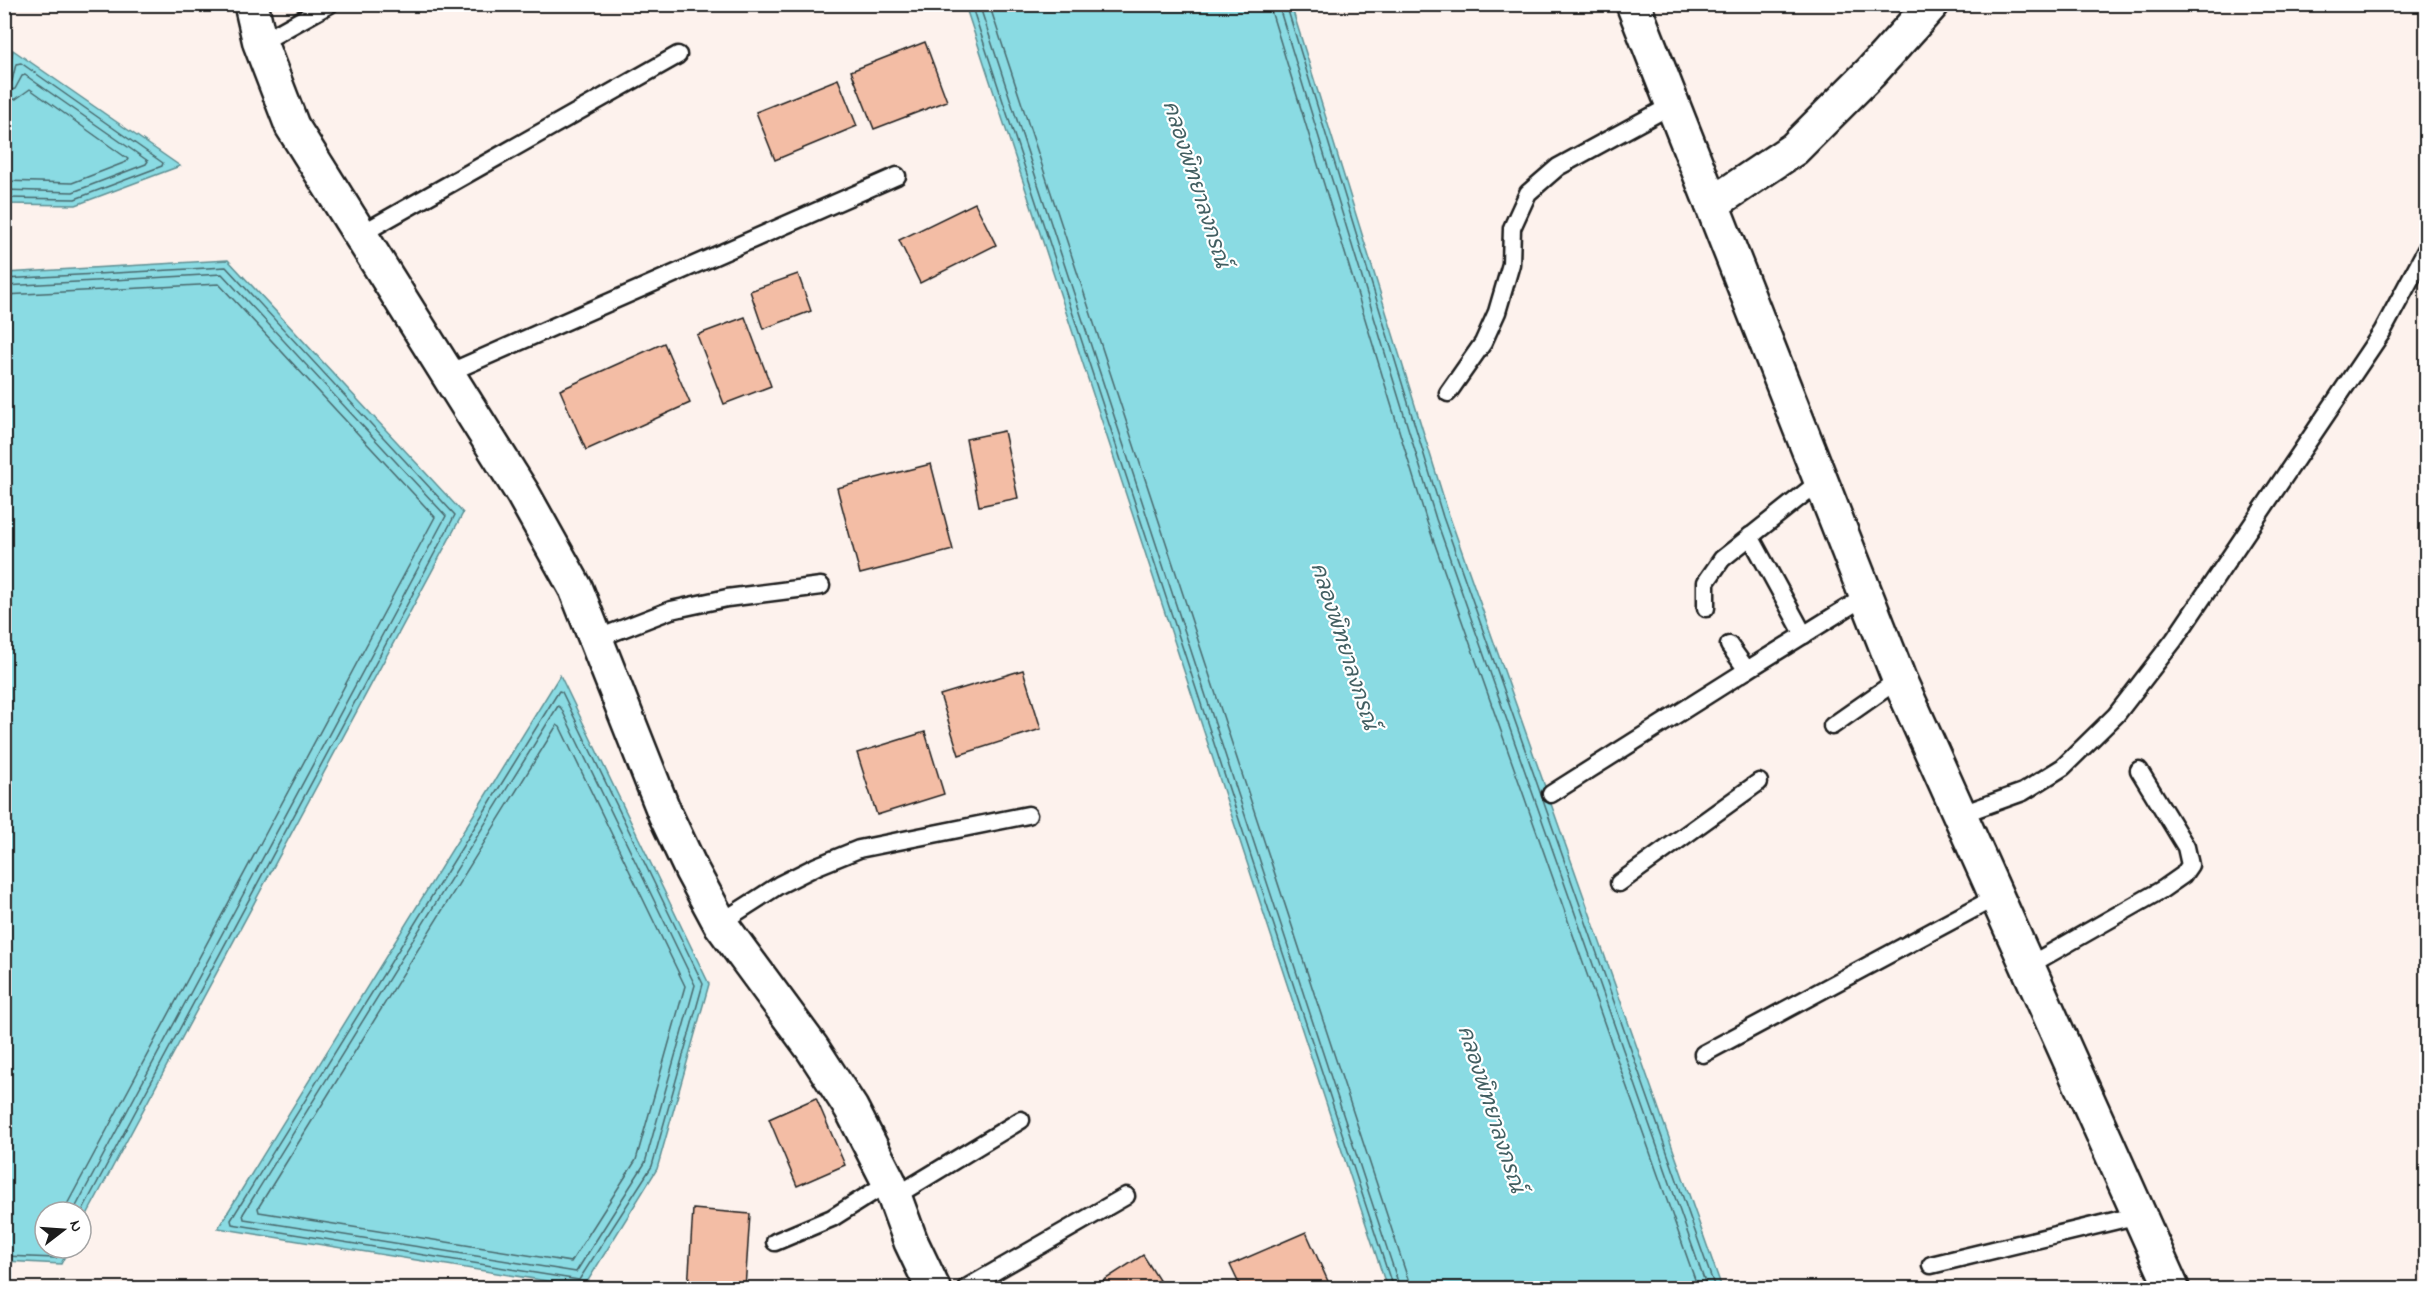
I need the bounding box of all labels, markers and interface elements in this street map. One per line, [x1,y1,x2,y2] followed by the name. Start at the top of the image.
[1154,97,1238,275] water label: คลองพิทยาลงกรณ์
[1302,559,1386,737] water label: คลองพิทยาลงกรณ์
[1449,1022,1533,1200] water label: คลองพิทยาลงกรณ์
[33,1200,93,1260] north arrow
[62,1218,89,1235] text: N

